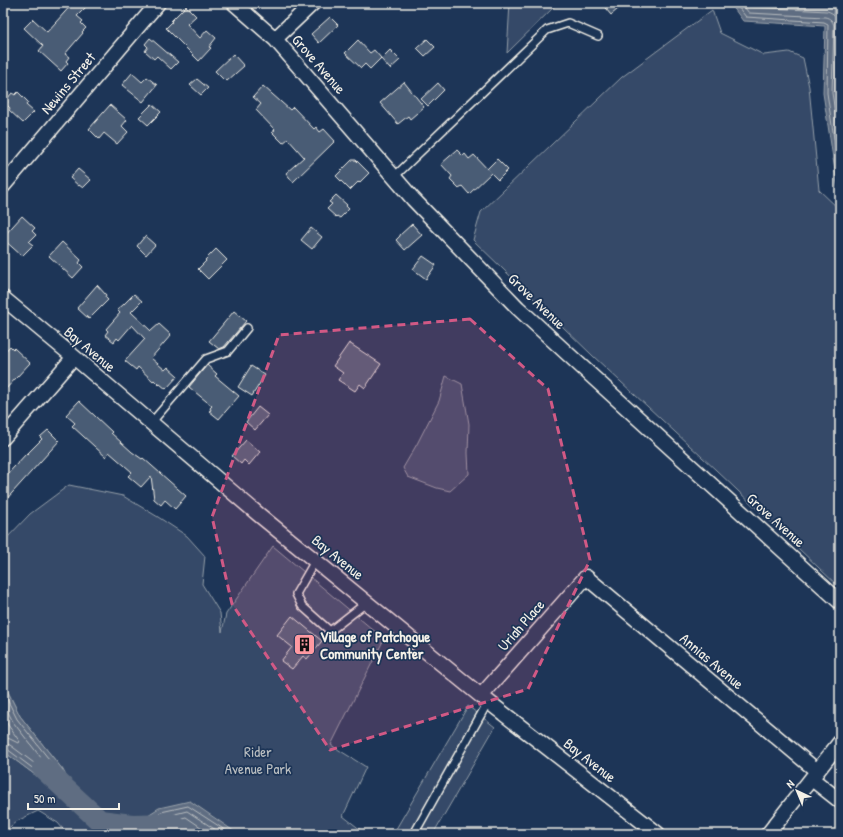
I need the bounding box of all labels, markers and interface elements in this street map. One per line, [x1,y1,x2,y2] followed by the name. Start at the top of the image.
[287,30,351,98] street label: Grove Avenue
[36,47,101,119] street label: Newins Street
[504,268,570,334] street label: Grove Avenue
[60,321,120,377] street label: Bay Avenue
[742,488,810,552] street label: Grove Avenue
[308,530,368,584] street label: Bay Avenue
[493,595,549,655] street label: Uriah Place
[320,626,430,665] place label: Village of Patchogue Community Center
[676,628,748,694] street label: Annias Avenue
[291,632,317,658] building icon: Village of Patchogue Community Center
[559,733,621,787] street label: Bay Avenue
[225,741,291,779] park label: Rider Avenue Park
[777,771,817,811] north arrow
[783,777,797,791] text: N
[28,785,119,811] scale bar
[34,790,55,807] text: 50 m

